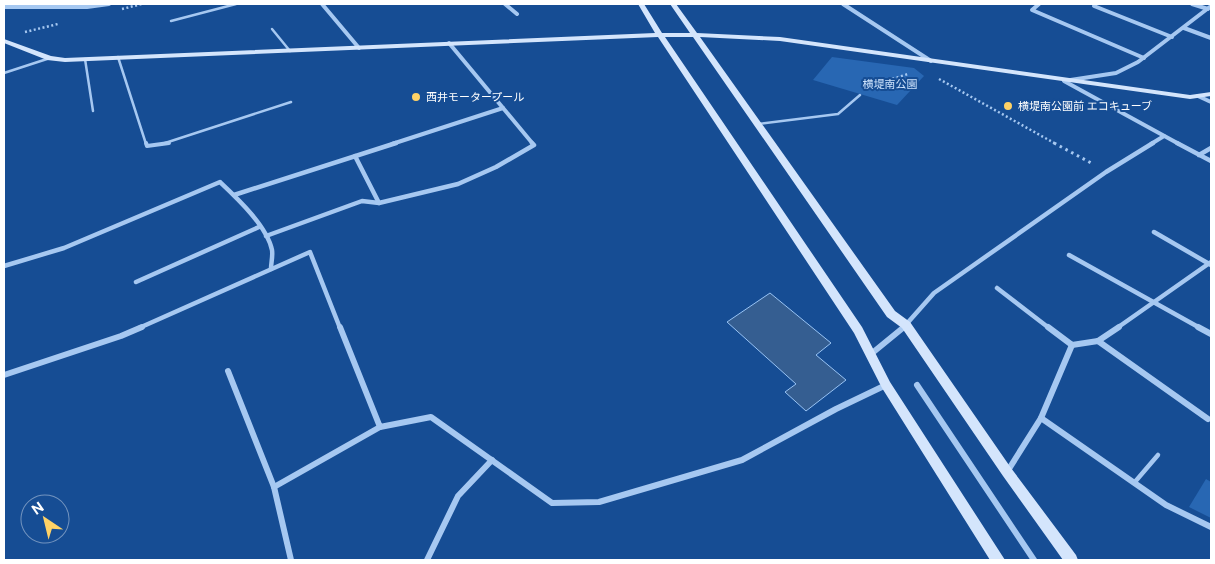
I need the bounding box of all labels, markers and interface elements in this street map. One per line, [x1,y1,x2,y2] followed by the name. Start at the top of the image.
[863,78,918,90] park label: 横堤南公園
[410,91,422,103] marker: 西井モータープール
[426,91,524,103] place label: 西井モータープール
[1002,100,1014,112] marker: 横堤南公園前 エコキューブ
[1018,100,1152,112] place label: 横堤南公園前 エコキューブ
[20,494,70,544] north arrow
[28,499,47,518] text: N

